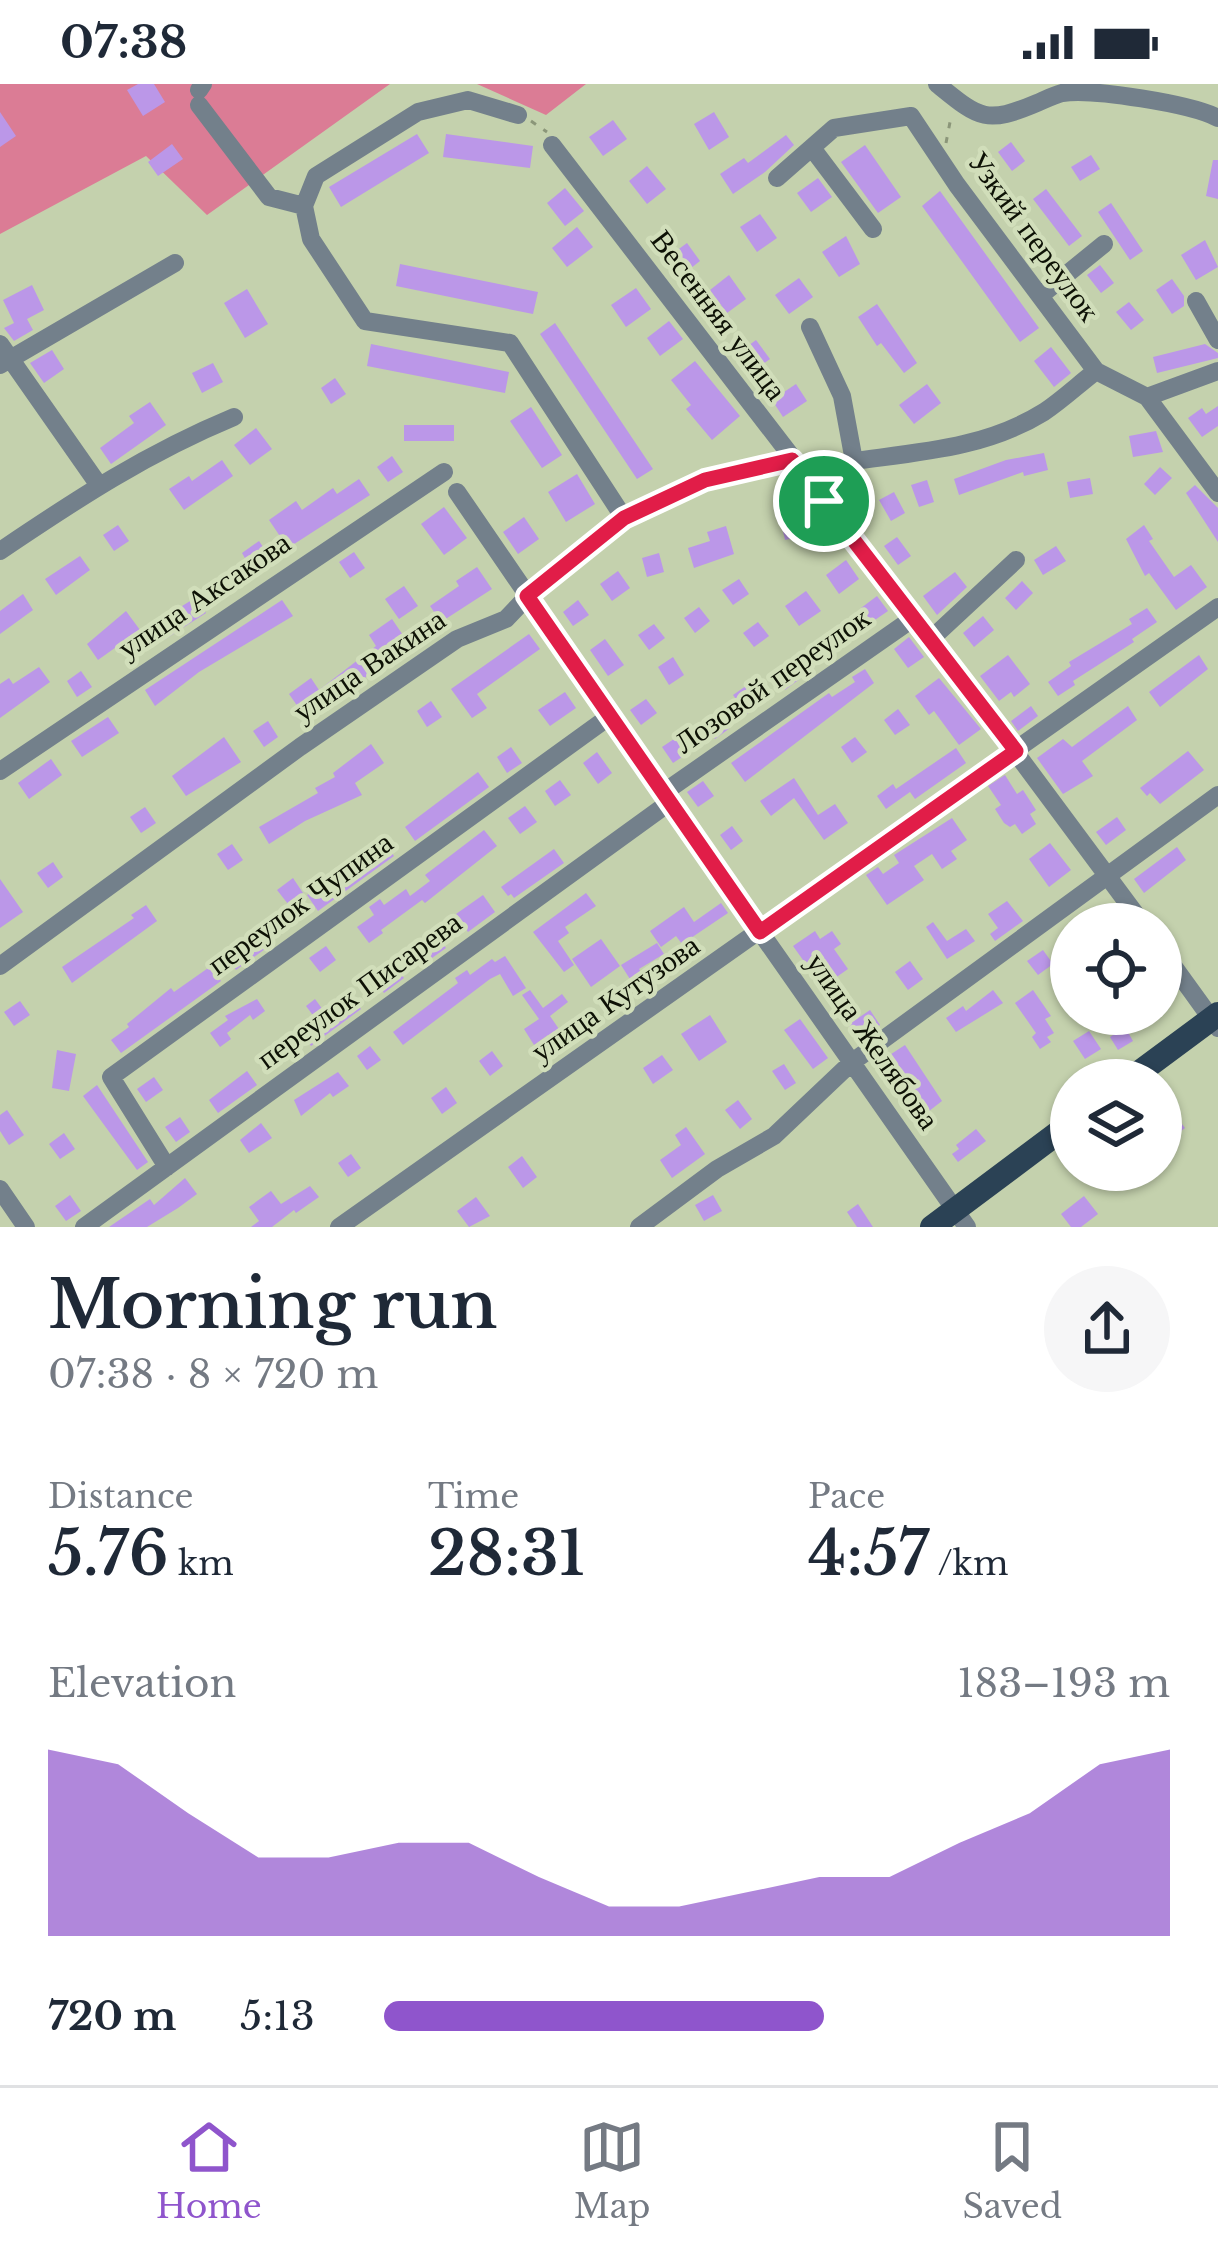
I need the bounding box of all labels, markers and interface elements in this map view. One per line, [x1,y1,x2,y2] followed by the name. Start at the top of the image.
[60,14,187,70] text: 07:38
[960,144,1108,328] street label: Узкий переулок
[643,223,795,407] street label: Весенняя улица
[773,450,875,552] pin
[791,468,857,534] icon: arrive
[111,524,297,666] street label: улица Аксакова
[667,599,877,761] street label: Лозовой переулок
[286,600,452,730] street label: улица Вакина
[200,823,400,983] street label: переулок Чупина
[249,903,469,1077] street label: переулок Писарева
[1050,903,1182,1191] map controls
[1050,903,1182,1035] button: locate
[524,926,706,1070] street label: улица Кутузова
[798,945,948,1137] street label: улица Желябова
[1050,1059,1182,1191] button: layers
[48,1264,497,1346] text: Morning run
[1044,1266,1170,1392] button: share
[48,1350,378,1399] text: 07:38 · 8 × 720 m
[48,1476,194,1517] text: Distance
[428,1476,519,1517] text: Time
[808,1476,885,1517] text: Pace
[48,1517,169,1591] text: 5.76
[428,1517,585,1591] text: 28:31
[808,1517,929,1591] text: 4:57
[169,1543,234,1584] text: km
[929,1543,1008,1584] text: /km
[48,1659,236,1708] text: Elevation
[957,1659,1170,1708] text: 183–193 m
[48,1992,176,2041] text: 720 m
[240,1992,315,2041] text: 5:13
[156,2114,262,2227] tab: Home
[574,2114,650,2227] tab: Map
[962,2114,1062,2227] tab: Saved

